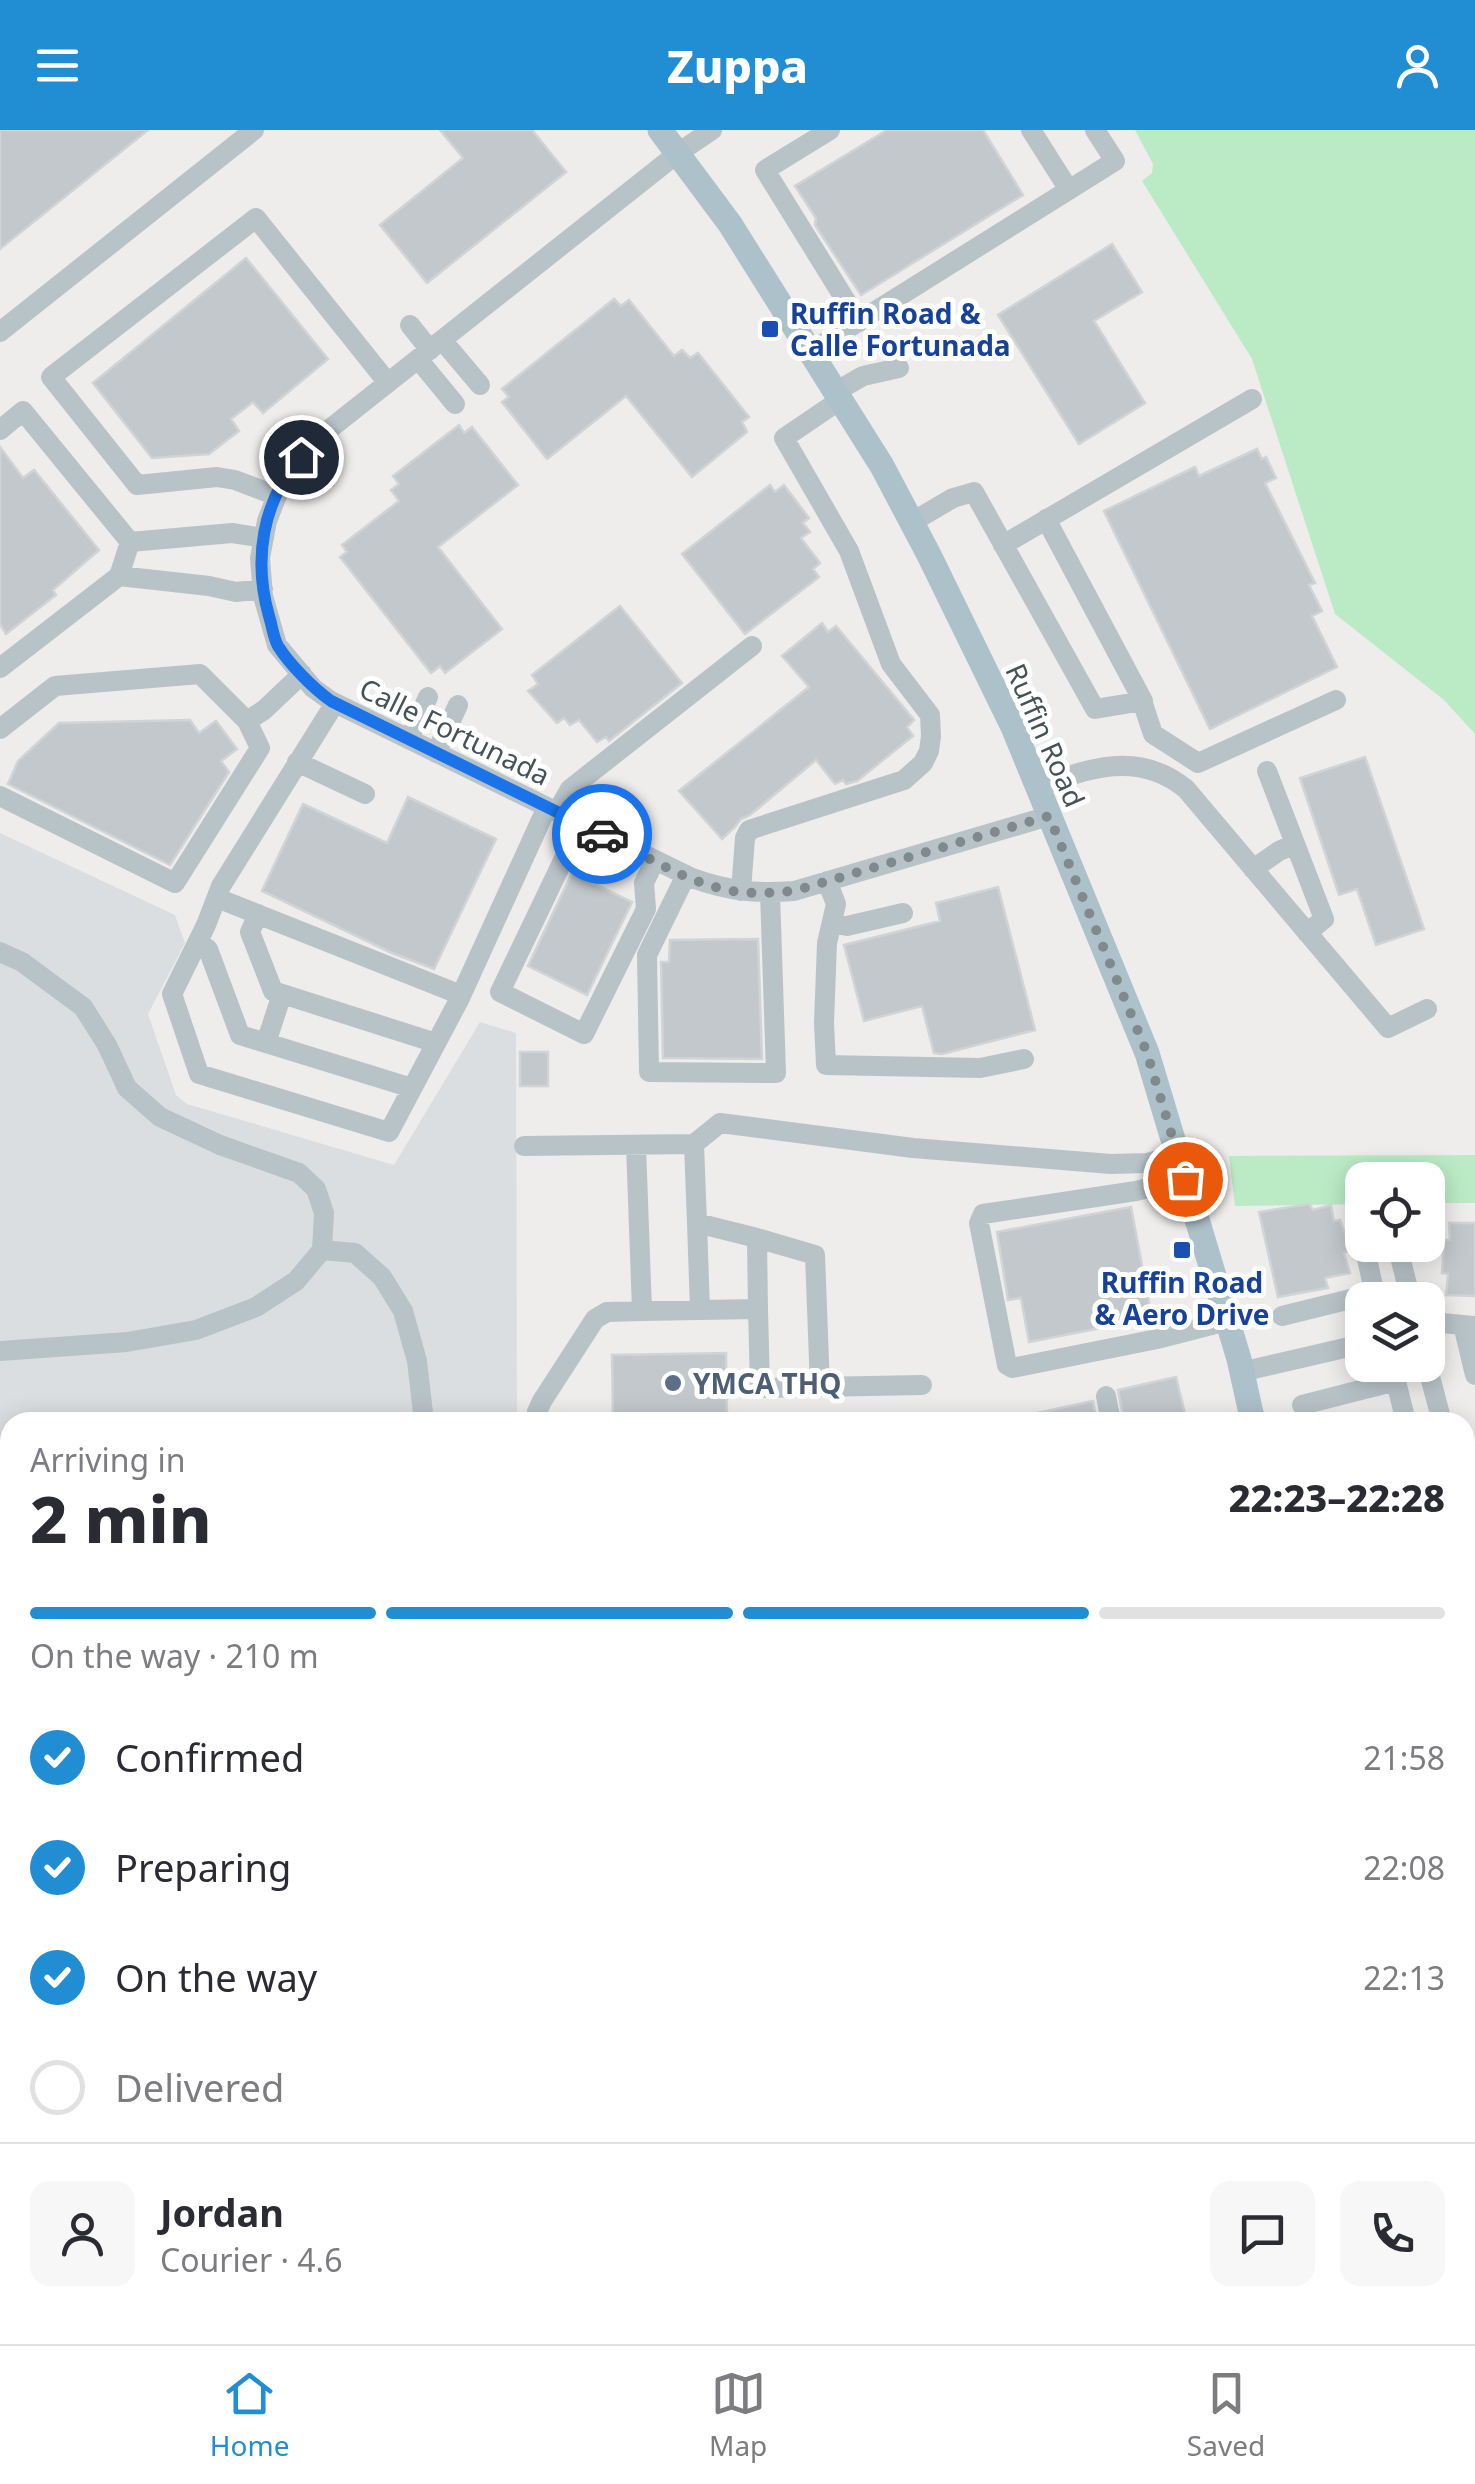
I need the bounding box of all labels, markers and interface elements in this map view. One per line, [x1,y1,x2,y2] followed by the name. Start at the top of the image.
[667,35,808,96] text: Zuppa
[30,38,85,93] icon: menu
[1390,38,1445,93] icon: person
[790,294,1011,364] place label: Ruffin Road & Calle Fortunada
[759,318,781,340] marker: Ruffin Road & Calle Fortunada
[259,415,344,500] pin
[274,430,329,485] icon: home
[998,657,1094,813] street label: Ruffin Road
[353,668,557,794] street label: Calle Fortunada
[552,784,652,884] courier
[575,807,630,862] icon: car
[1143,1137,1228,1222] pin
[1158,1152,1213,1207] icon: bag
[1345,1162,1445,1382] map controls
[1345,1162,1445,1262] button: locate
[1171,1239,1193,1261] marker: Ruffin Road & Aero Drive
[1094,1263,1270,1333] place label: Ruffin Road & Aero Drive
[1345,1282,1445,1382] button: layers
[693,1364,841,1402] place label: YMCA THQ
[662,1372,684,1394] marker: YMCA THQ
[30,1438,185,1481] text: Arriving in
[1229,1471,1445,1523] text: 22:23–22:28
[30,1474,212,1562] text: 2 min
[30,1634,319,1677] text: On the way · 210 m
[30,1730,85,1785] icon: check
[115,1731,304,1783] text: Confirmed
[1363,1736,1445,1779] text: 21:58
[30,1840,85,1895] icon: check
[115,1841,291,1893] text: Preparing
[1363,1846,1445,1889] text: 22:08
[30,1950,85,2005] icon: check
[115,1951,317,2003] text: On the way
[1363,1956,1445,1999] text: 22:13
[115,2061,284,2113] text: Delivered
[30,2181,135,2286] button: person
[1210,2181,1315,2286] button: chat
[1340,2181,1445,2286] button: phone
[160,2186,284,2238] text: Jordan
[160,2238,343,2281] text: Courier · 4.6
[210,2366,289,2464] tab: Home
[709,2366,767,2464] tab: Map
[1187,2366,1265,2464] tab: Saved

